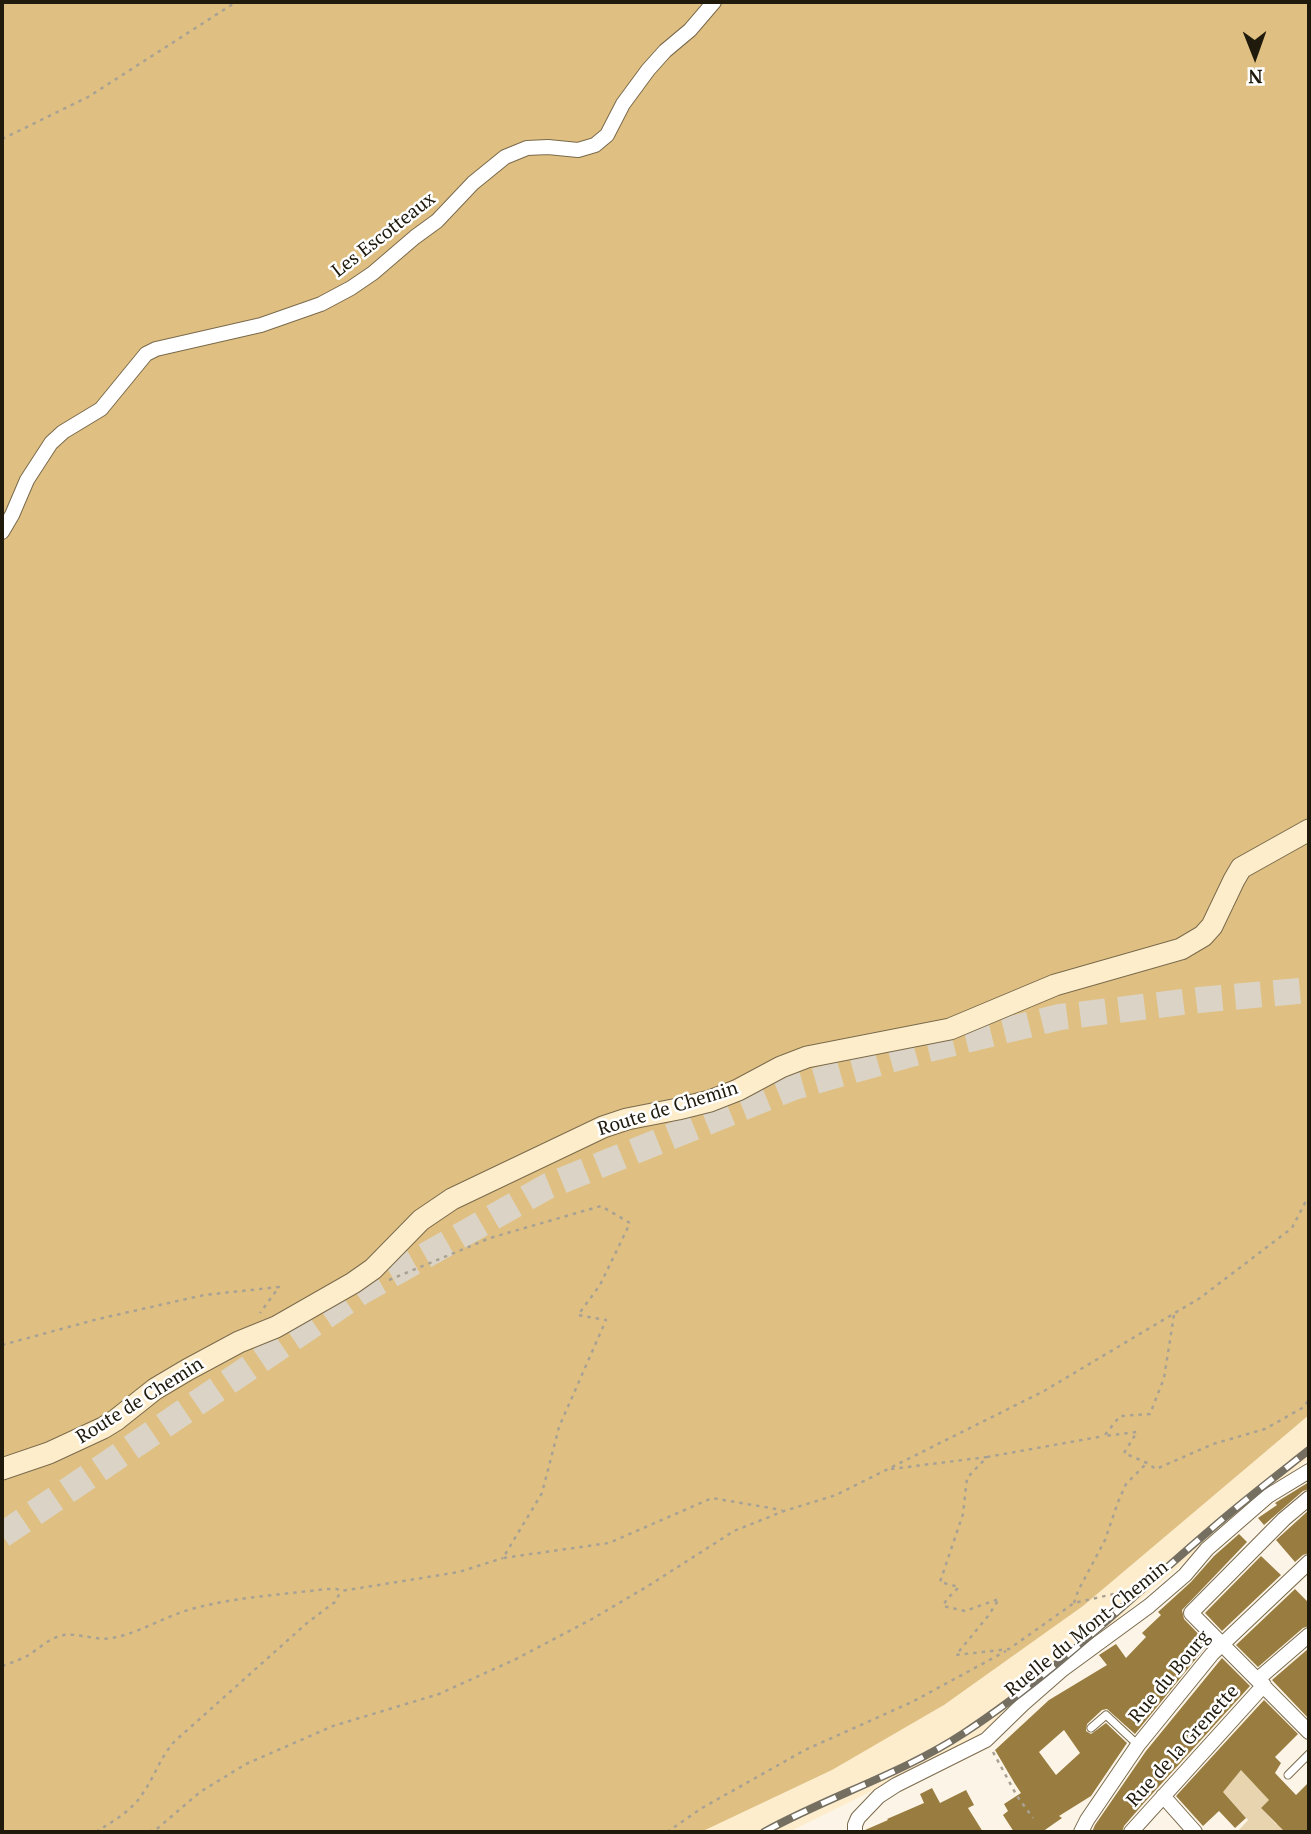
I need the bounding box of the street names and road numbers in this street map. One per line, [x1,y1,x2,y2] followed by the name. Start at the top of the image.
[328,188,440,282] street label: Les Escotteaux
[595,1077,741,1141] street label: Route de Chemin
[72,1353,208,1449] street label: Route de Chemin
[1001,1556,1173,1702] street label: Ruelle du Mont-Chemin
[1125,1626,1215,1728] street label: Rue du Bourg
[1122,1680,1244,1812] street label: Rue de la Grenette

